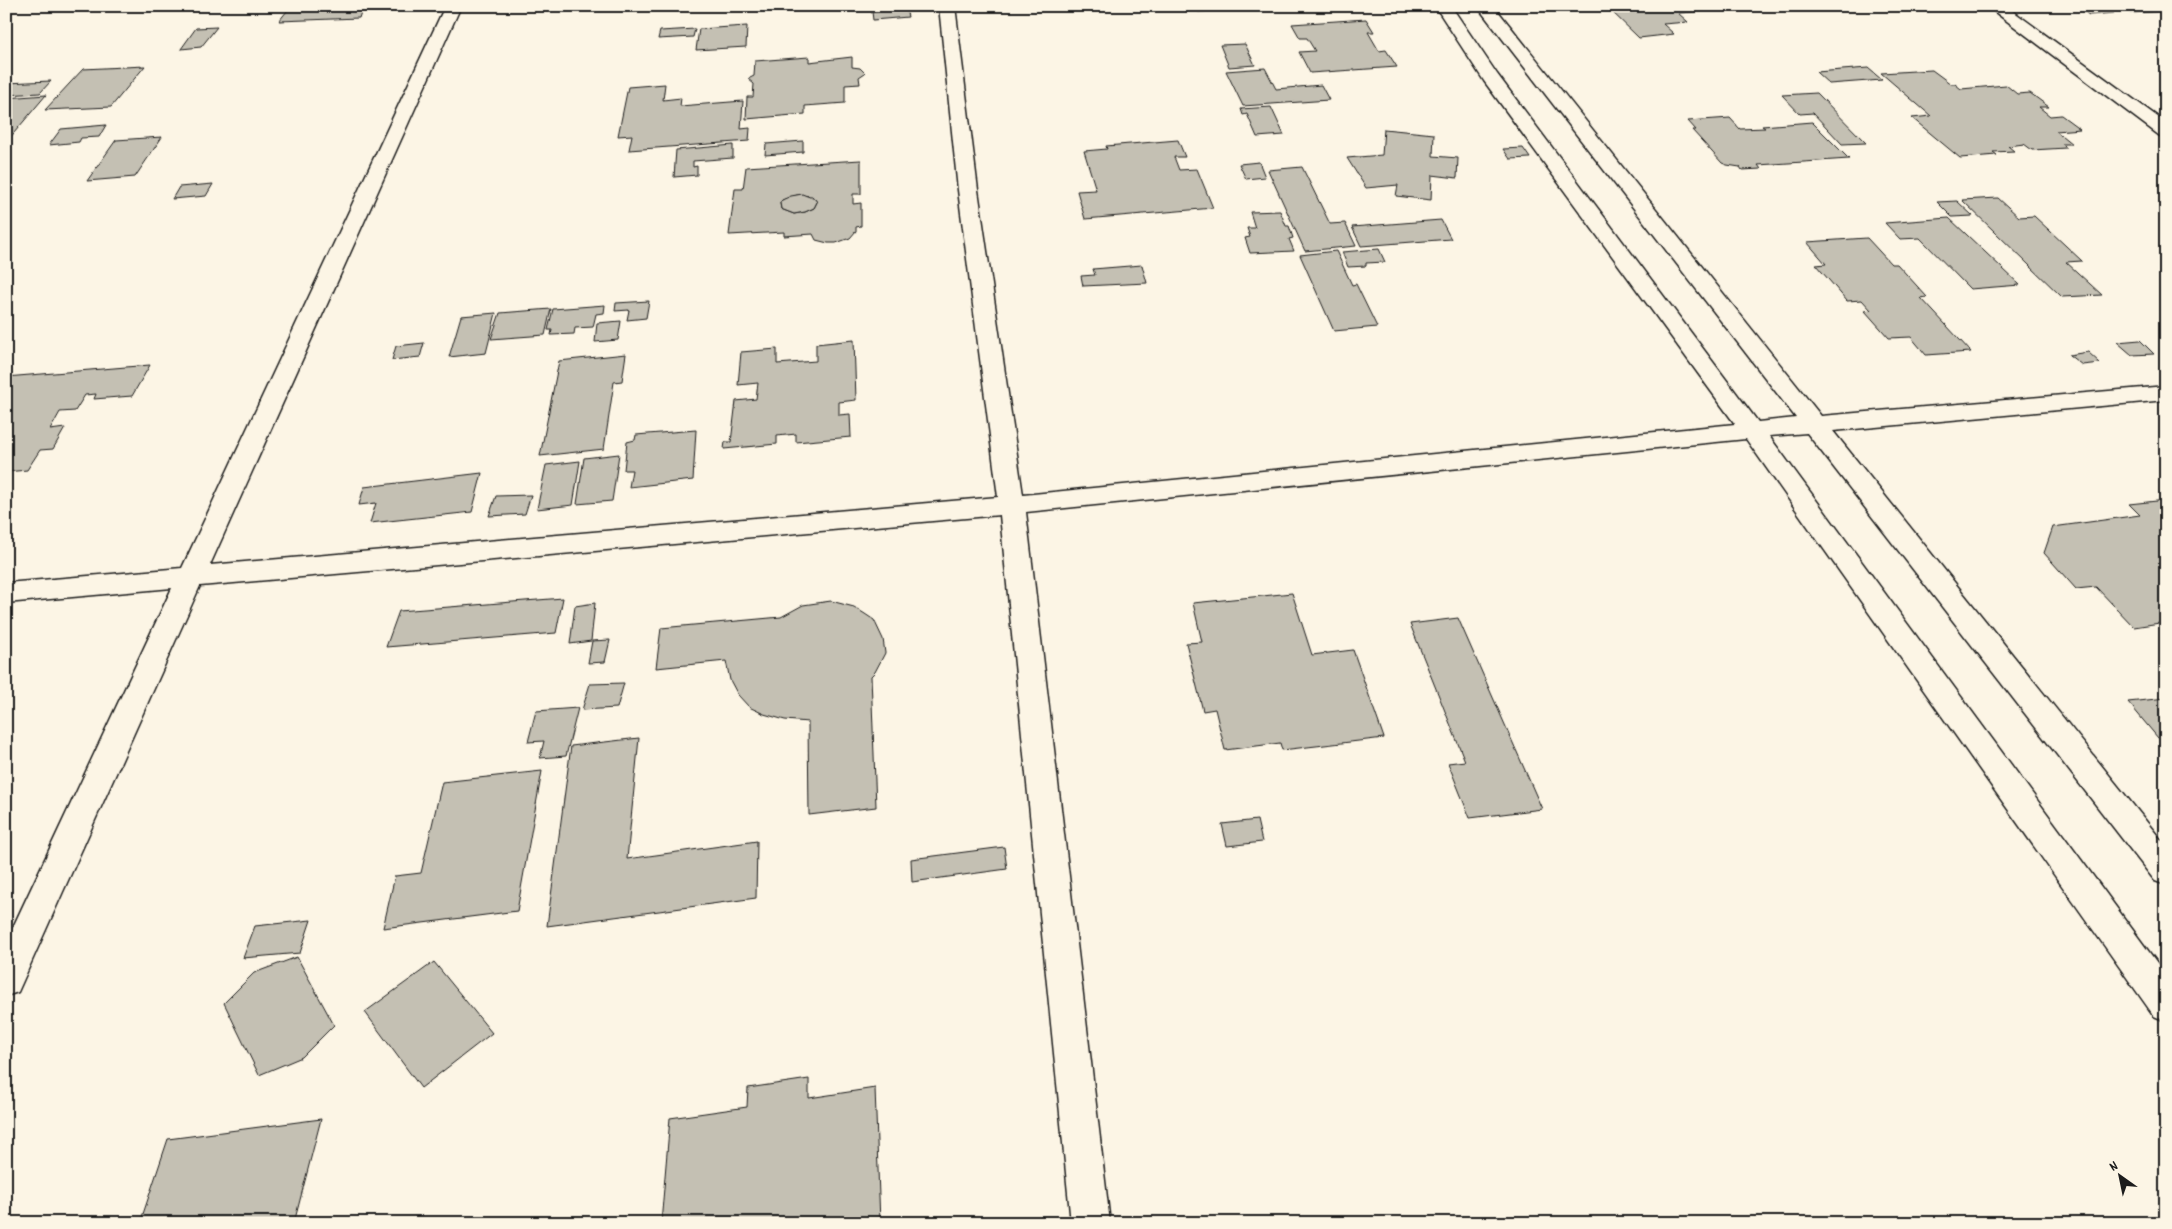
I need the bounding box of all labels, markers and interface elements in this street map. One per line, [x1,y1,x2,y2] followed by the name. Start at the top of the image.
[2094,1152,2144,1202] north arrow
[2106,1156,2122,1177] text: N

